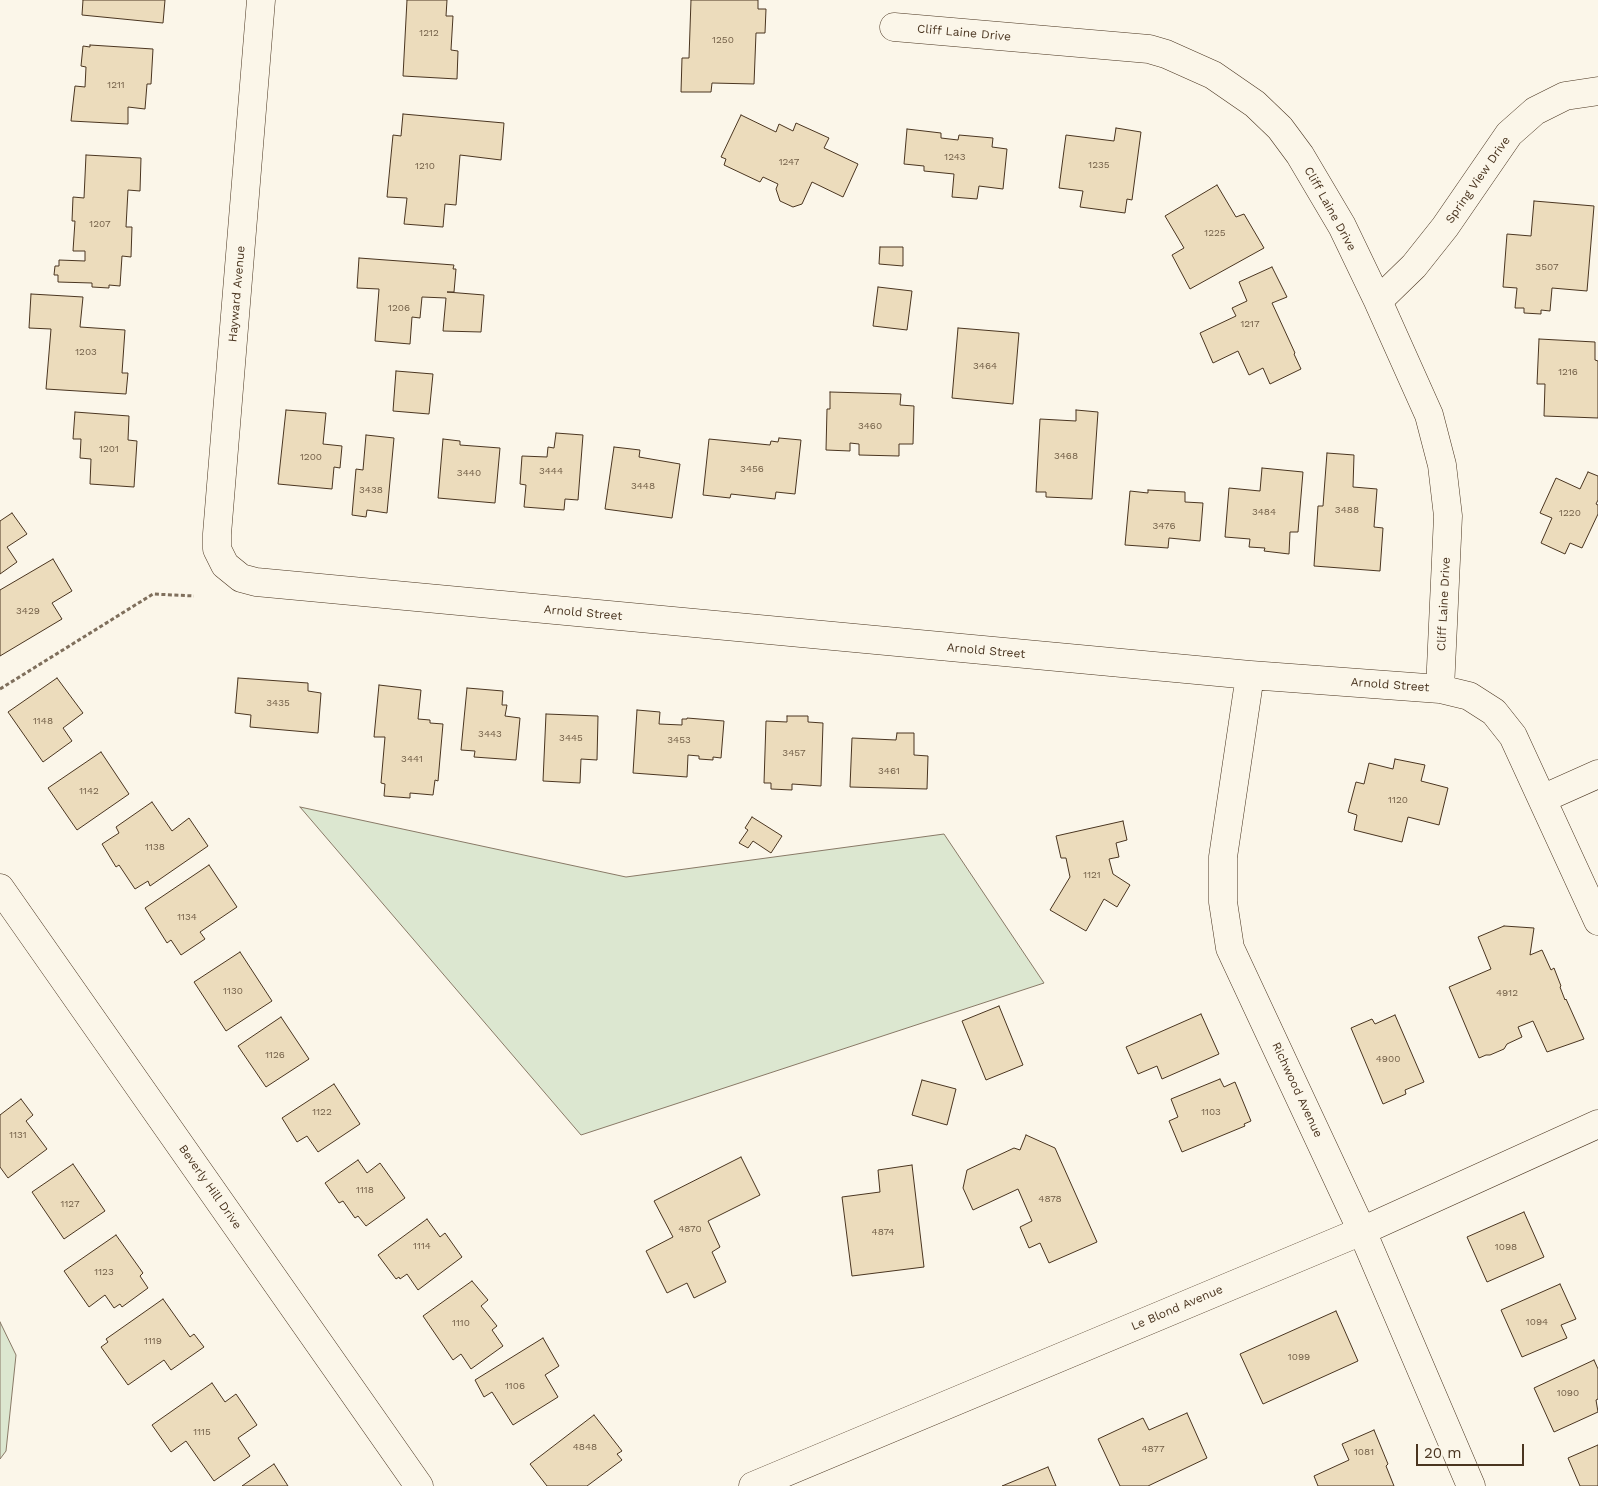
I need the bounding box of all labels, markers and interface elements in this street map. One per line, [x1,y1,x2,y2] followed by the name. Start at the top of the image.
[917,22,1011,44] street label: Cliff Laine Drive
[419,27,439,39] house number: 1212
[712,34,734,46] house number: 1250
[107,79,125,91] house number: 1211
[1443,134,1513,226] street label: Spring View Drive
[944,151,966,163] house number: 1243
[779,156,799,168] house number: 1247
[1088,159,1110,171] house number: 1235
[415,160,435,172] house number: 1210
[1301,164,1359,254] street label: Cliff Laine Drive
[89,218,111,230] house number: 1207
[1204,227,1226,239] house number: 1225
[226,245,248,343] street label: Hayward Avenue
[1535,261,1559,273] house number: 3507
[388,302,410,314] house number: 1206
[1240,318,1260,330] house number: 1217
[75,346,97,358] house number: 1203
[973,360,997,372] house number: 3464
[1558,366,1578,378] house number: 1216
[858,420,882,432] house number: 3460
[99,443,119,455] house number: 1201
[1054,450,1078,462] house number: 3468
[300,451,322,463] house number: 1200
[740,463,764,475] house number: 3456
[539,465,563,477] house number: 3444
[457,467,481,479] house number: 3440
[631,480,655,492] house number: 3448
[359,484,383,496] house number: 3438
[1335,504,1359,516] house number: 3488
[1252,506,1276,518] house number: 3484
[1559,507,1581,519] house number: 1220
[1153,520,1175,532] house number: 3476
[1434,557,1454,651] street label: Cliff Laine Drive
[543,602,623,624] street label: Arnold Street
[16,605,40,617] house number: 3429
[946,640,1026,662] street label: Arnold Street
[1350,675,1430,695] street label: Arnold Street
[266,697,290,709] house number: 3435
[33,715,53,727] house number: 1148
[478,728,502,740] house number: 3443
[559,732,583,744] house number: 3445
[667,734,691,746] house number: 3453
[782,747,806,759] house number: 3457
[401,753,423,765] house number: 3441
[878,765,900,777] house number: 3461
[79,785,99,797] house number: 1142
[1388,794,1408,806] house number: 1120
[145,841,165,853] house number: 1138
[1083,869,1101,881] house number: 1121
[177,911,197,923] house number: 1134
[223,985,243,997] house number: 1130
[1496,987,1518,999] house number: 4912
[1269,1040,1325,1140] street label: Richwood Avenue
[265,1049,285,1061] house number: 1126
[1376,1053,1400,1065] house number: 4900
[312,1106,332,1118] house number: 1122
[1201,1106,1221,1118] house number: 1103
[9,1129,27,1141] house number: 1131
[176,1142,244,1232] street label: Beverly Hill Drive
[356,1184,374,1196] house number: 1118
[1038,1193,1062,1205] house number: 4878
[60,1198,80,1210] house number: 1127
[678,1223,702,1235] house number: 4870
[872,1226,894,1238] house number: 4874
[413,1240,431,1252] house number: 1114
[1495,1241,1517,1253] house number: 1098
[94,1266,114,1278] house number: 1123
[1129,1282,1225,1334] street label: Le Blond Avenue
[1526,1316,1548,1328] house number: 1094
[452,1317,470,1329] house number: 1110
[144,1335,162,1347] house number: 1119
[1288,1351,1310,1363] house number: 1099
[505,1380,525,1392] house number: 1106
[1557,1387,1579,1399] house number: 1090
[193,1426,211,1438] house number: 1115
[1418,1434,1526,1466] scale bar
[573,1441,597,1453] house number: 4848
[1141,1443,1165,1455] house number: 4877
[1424,1444,1462,1462] text: 20 m
[1354,1446,1374,1458] house number: 1081

